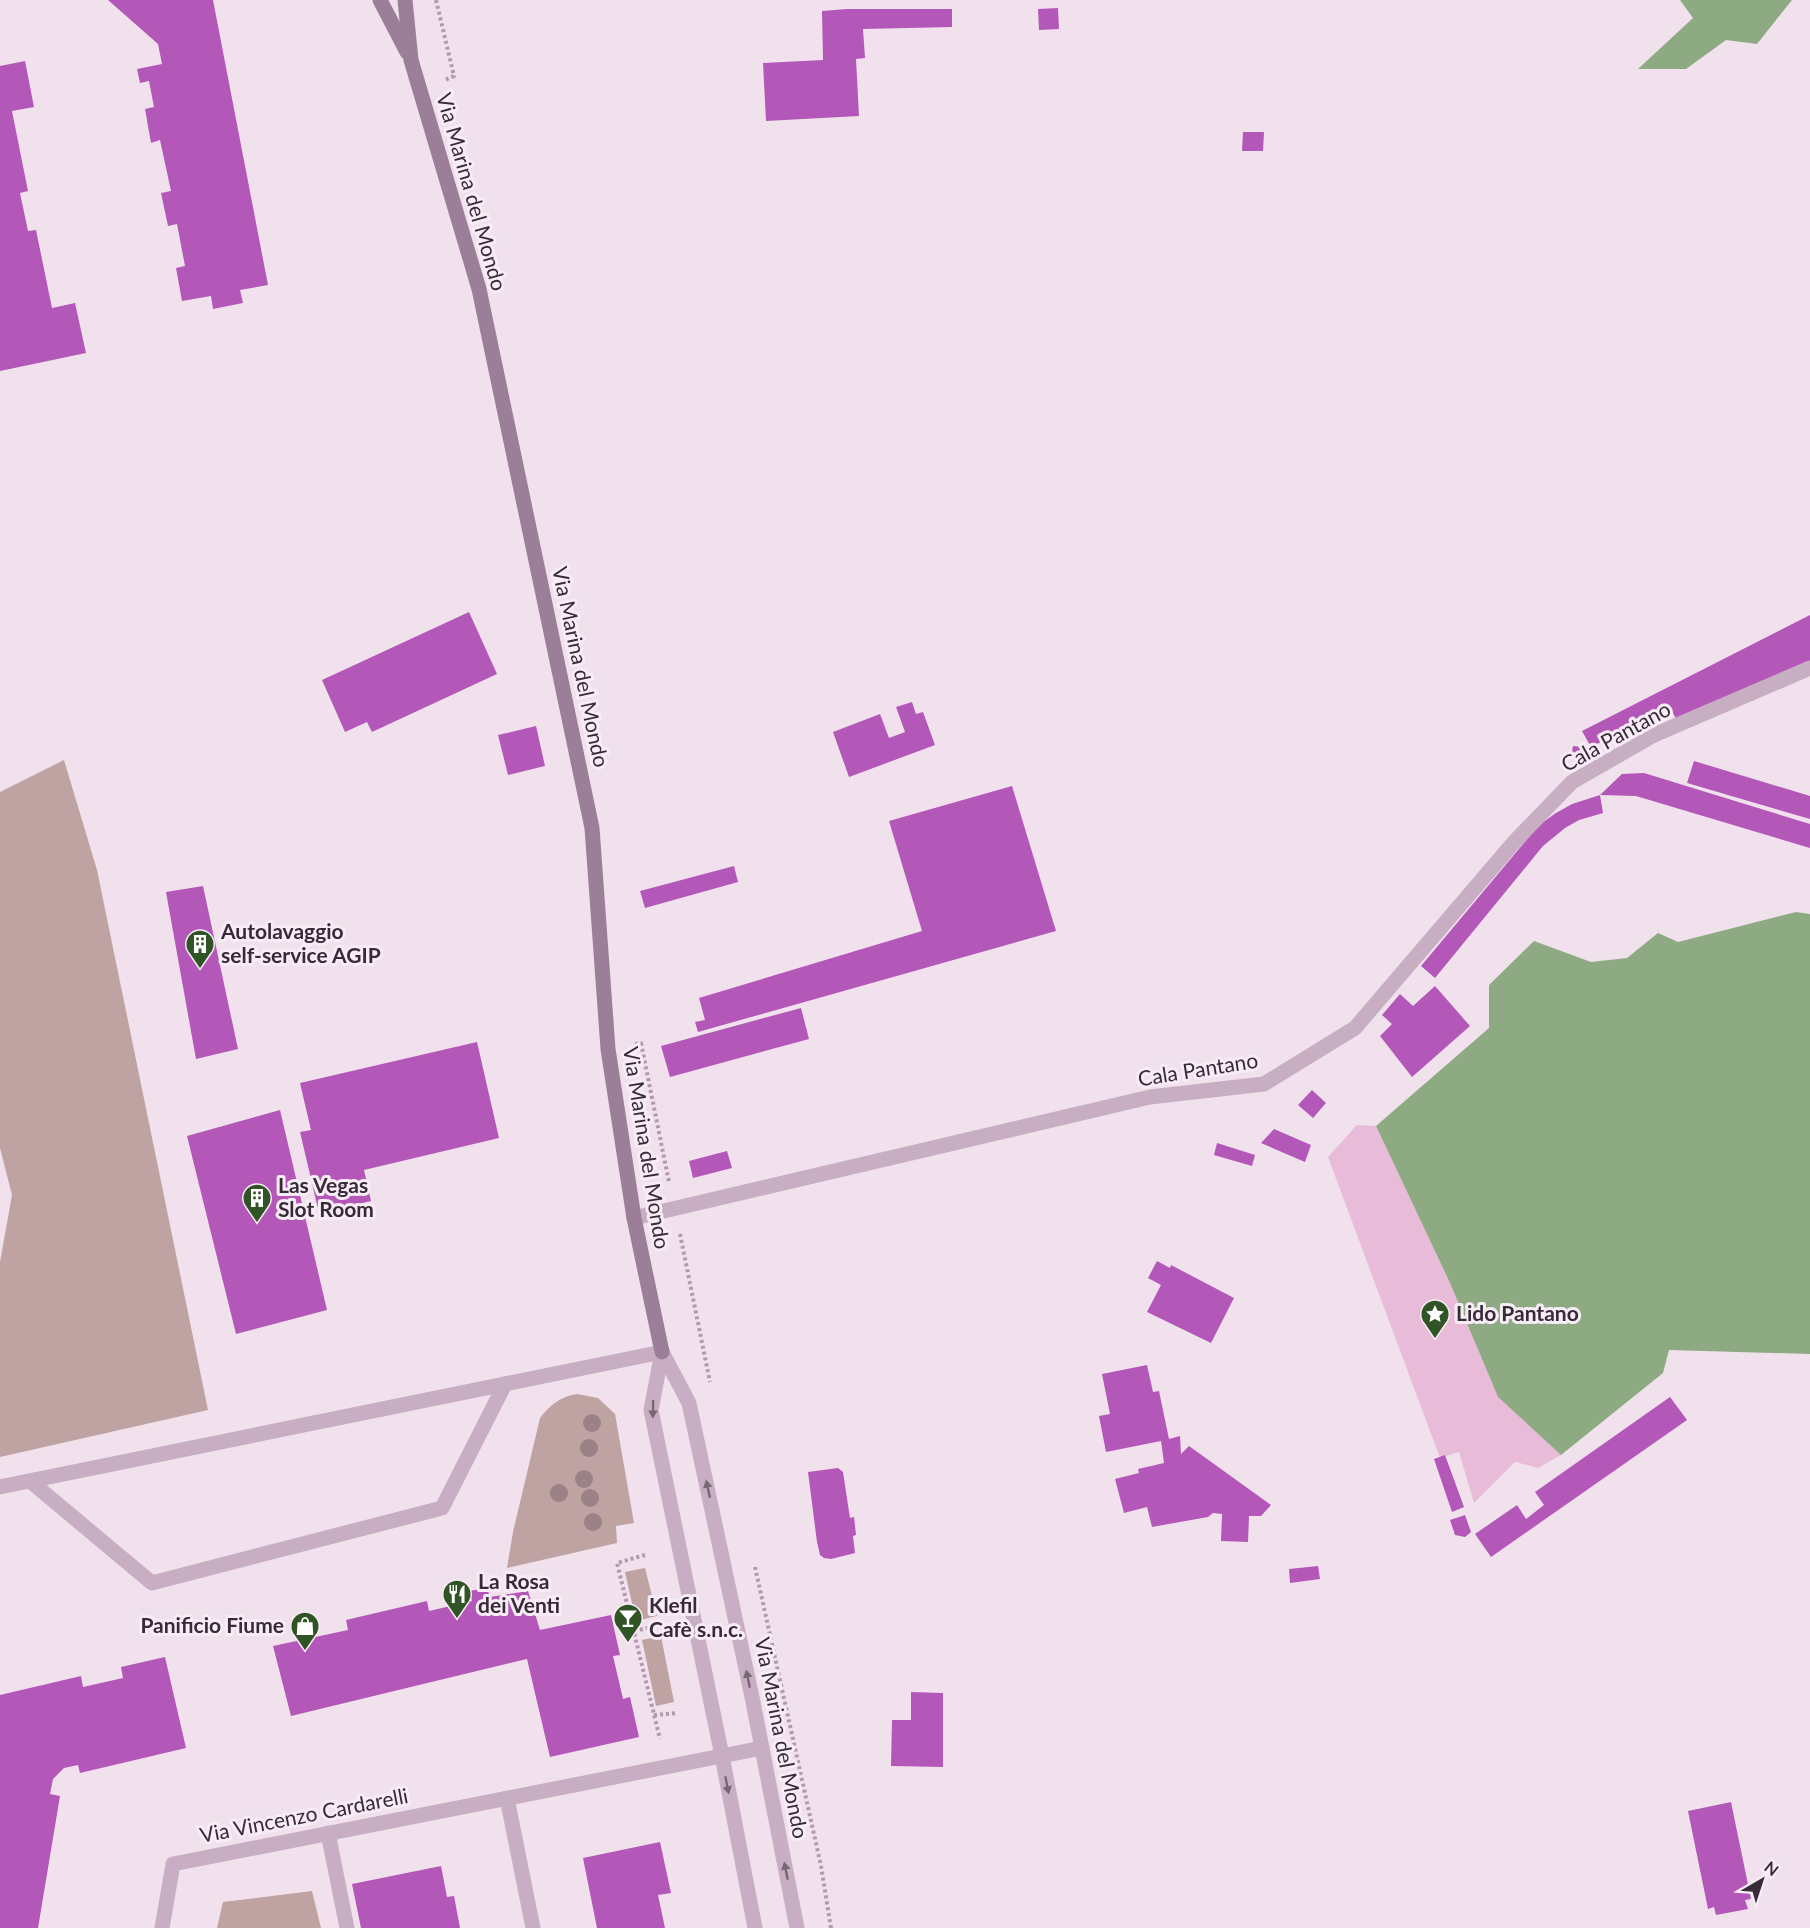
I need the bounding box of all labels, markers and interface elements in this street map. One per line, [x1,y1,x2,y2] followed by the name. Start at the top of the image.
[432,90,513,293] street label: Via Marina del Mondo
[548,564,615,769] street label: Via Marina del Mondo
[1556,695,1674,776] street label: Cala Pantano
[220,918,381,967] place label: Autolavaggio self-service AGIP
[184,928,216,970] building icon: Autolavaggio self-service AGIP
[619,1045,676,1251] street label: Via Marina del Mondo
[1136,1047,1260,1090] street label: Cala Pantano
[278,1172,374,1221] place label: Las Vegas Slot Room
[241,1182,273,1224] building icon: Las Vegas Slot Room
[1419,1298,1451,1340] place icon: Lido Pantano
[1456,1300,1579,1325] place label: Lido Pantano
[648,1400,658,1419] one-way arrow
[702,1479,712,1498] one-way arrow
[478,1568,560,1617] place label: La Rosa dei Venti
[441,1578,473,1620] restaurant icon: La Rosa dei Venti
[649,1592,743,1641] place label: Klefil Cafè s.n.c.
[612,1602,644,1644] bar icon: Klefil Cafè s.n.c.
[289,1610,321,1652] shop icon: Panificio Fiume
[140,1612,284,1637] place label: Panificio Fiume
[751,1635,814,1841] street label: Via Marina del Mondo
[743,1670,753,1688] one-way arrow
[723,1776,732,1795] one-way arrow
[197,1782,410,1847] street label: Via Vincenzo Cardarelli
[1732,1850,1792,1910] north arrow
[1761,1857,1783,1879] text: N
[781,1861,790,1880] one-way arrow

